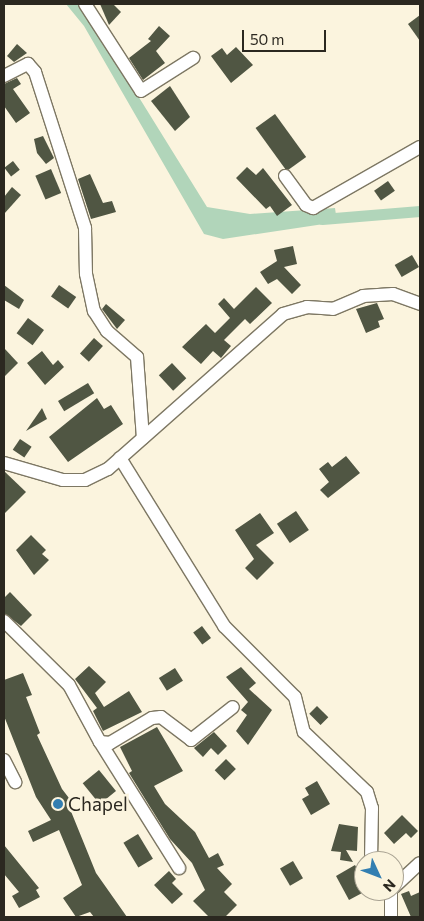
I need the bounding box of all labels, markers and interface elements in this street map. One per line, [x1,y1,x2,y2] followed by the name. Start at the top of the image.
[244,20,328,52] scale bar
[250,30,284,48] text: 50 m
[68,793,128,815] place label: Chapel
[52,798,64,810] marker: Chapel
[354,851,404,901] north arrow
[380,876,399,896] text: N

